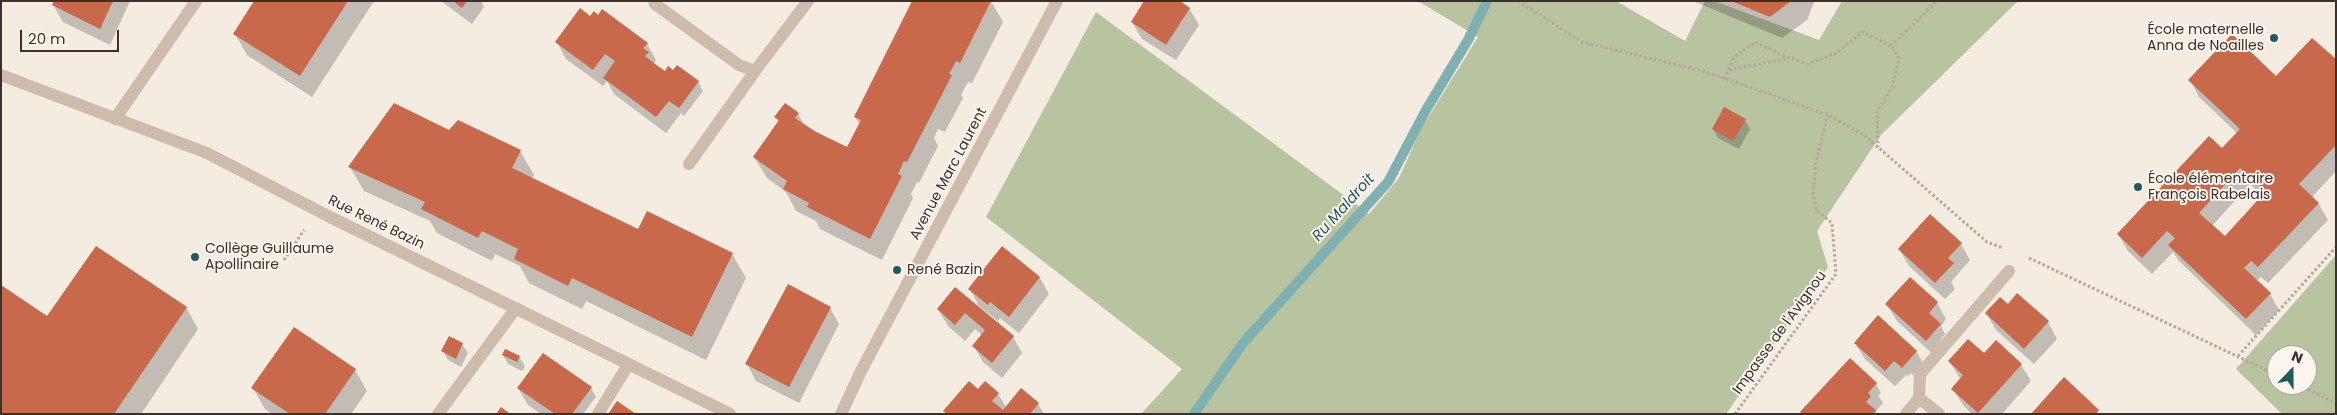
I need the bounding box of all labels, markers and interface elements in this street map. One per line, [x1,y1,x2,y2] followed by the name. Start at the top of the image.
[22,20,121,52] scale bar
[2147,22,2264,54] place label: École maternelle Anna de Noailles
[28,28,66,49] text: 20 m
[2268,32,2280,44] marker: École maternelle Anna de Noailles
[907,105,991,243] street label: Avenue Marc Laurent
[1309,171,1379,245] water label: Ru Maldroit
[2148,171,2273,203] place label: École élémentaire François Rabelais
[2132,181,2144,193] marker: École élémentaire François Rabelais
[325,192,427,254] street label: Rue René Bazin
[205,241,334,274] place label: Collège Guillaume Apollinaire
[189,251,201,263] marker: Collège Guillaume Apollinaire
[907,262,982,278] place label: René Bazin
[891,264,903,276] marker: René Bazin
[1730,268,1830,398] street label: Impasse de l'Avignou
[2267,345,2317,395] north arrow
[2289,346,2306,368] text: N

